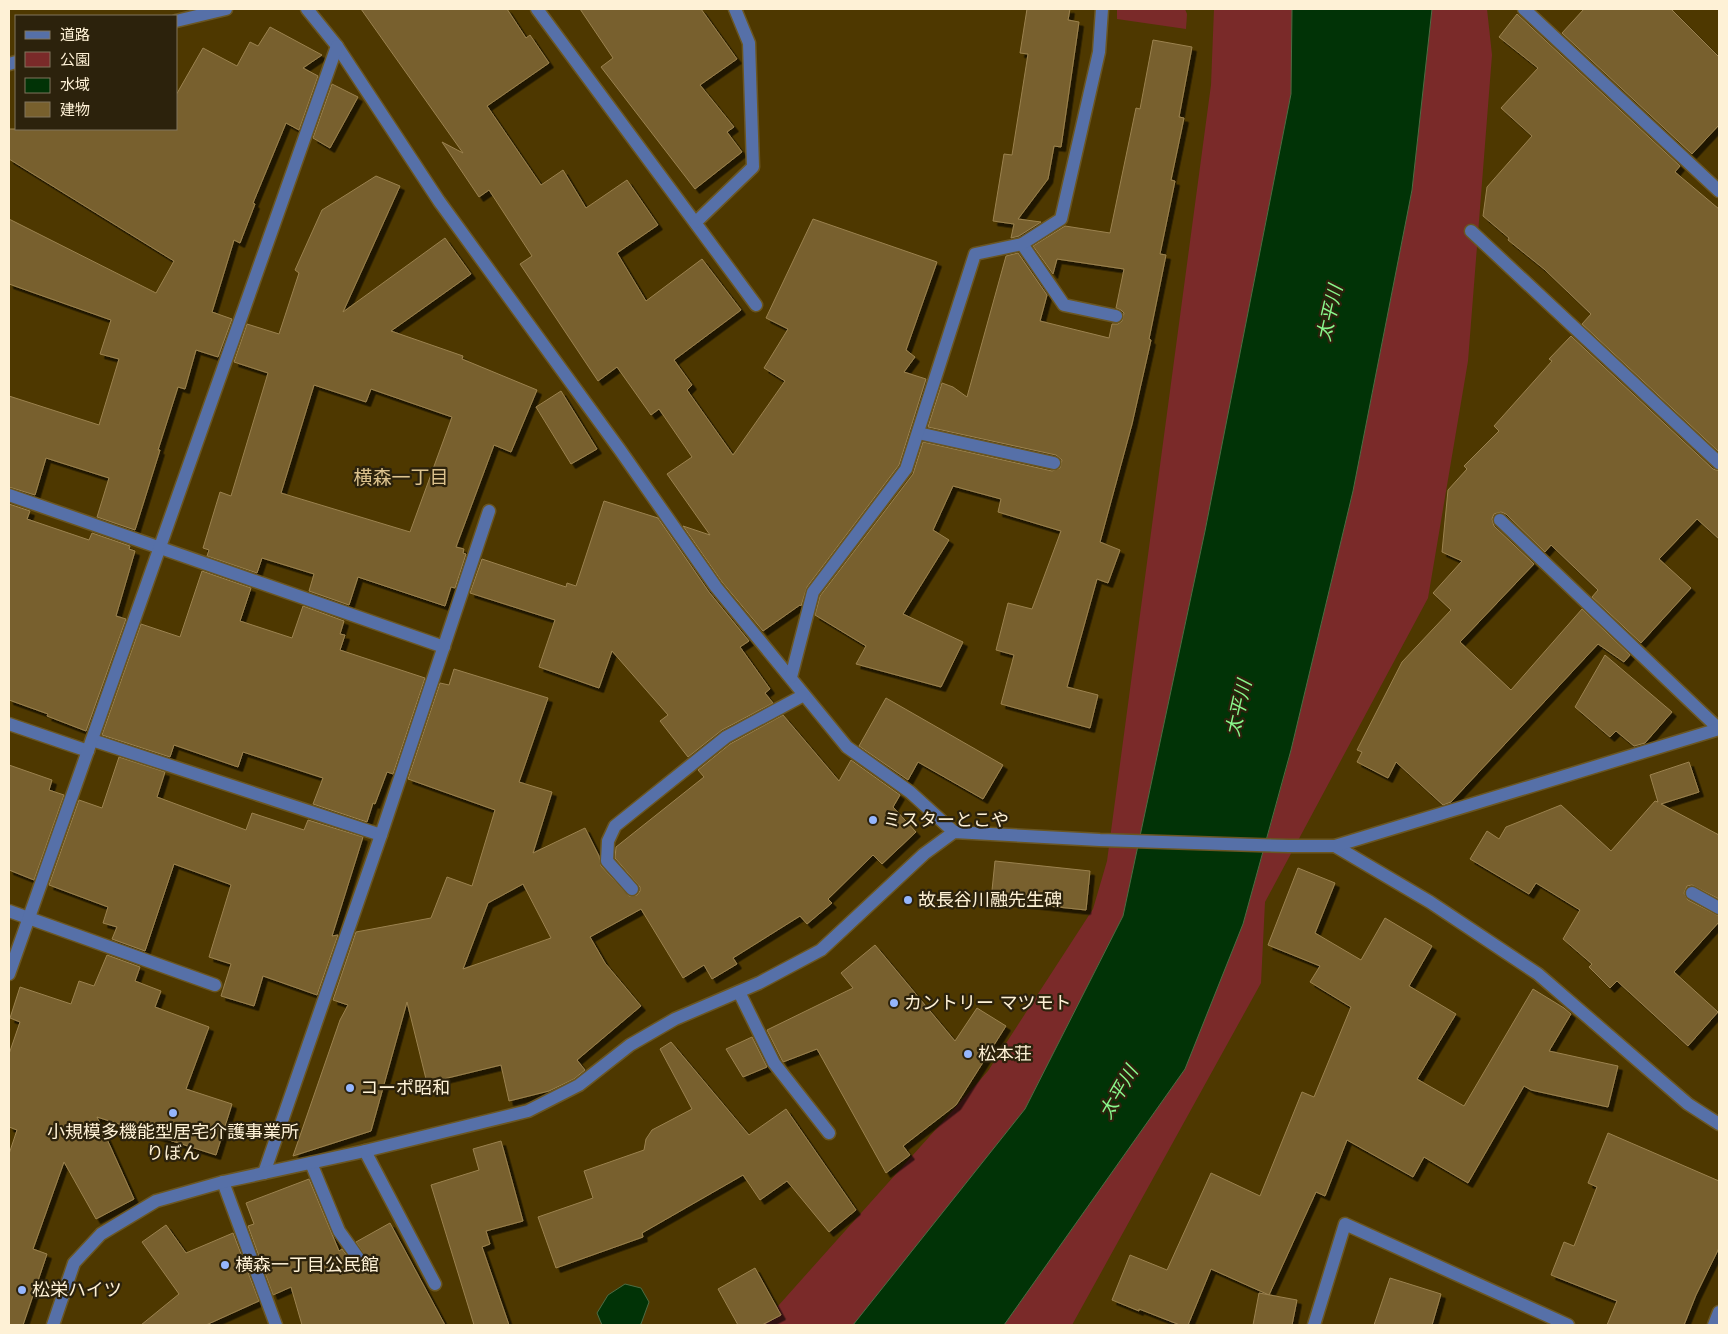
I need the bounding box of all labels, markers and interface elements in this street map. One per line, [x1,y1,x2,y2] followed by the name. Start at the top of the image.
[15,15,178,130] legend
[60,24,90,46] text: 道路
[60,49,90,71] text: 公園
[60,74,90,96] text: 水域
[60,99,90,121] text: 建物
[1310,280,1350,344] water label: 太平川
[353,464,449,491] district label: 横森一丁目
[1219,675,1259,739] water label: 太平川
[883,807,1009,833] place label: ミスターとこや
[867,814,879,826] marker: ミスターとこや
[918,887,1062,913] place label: 故長谷川融先生碑
[902,894,914,906] marker: 故長谷川融先生碑
[904,990,1071,1016] place label: カントリー マツモト
[888,997,900,1009] marker: カントリー マツモト
[978,1041,1032,1067] place label: 松本荘
[962,1048,974,1060] marker: 松本荘
[1092,1059,1145,1124] water label: 太平川
[360,1075,450,1101] place label: コーポ昭和
[344,1082,356,1094] marker: コーポ昭和
[167,1107,179,1119] marker: 小規模多機能型居宅介護事業所 りぼん
[47,1119,299,1166] place label: 小規模多機能型居宅介護事業所 りぼん
[235,1252,379,1278] place label: 横森一丁目公民館
[219,1259,231,1271] marker: 横森一丁目公民館
[32,1277,122,1303] place label: 松栄ハイツ
[16,1284,28,1296] marker: 松栄ハイツ

